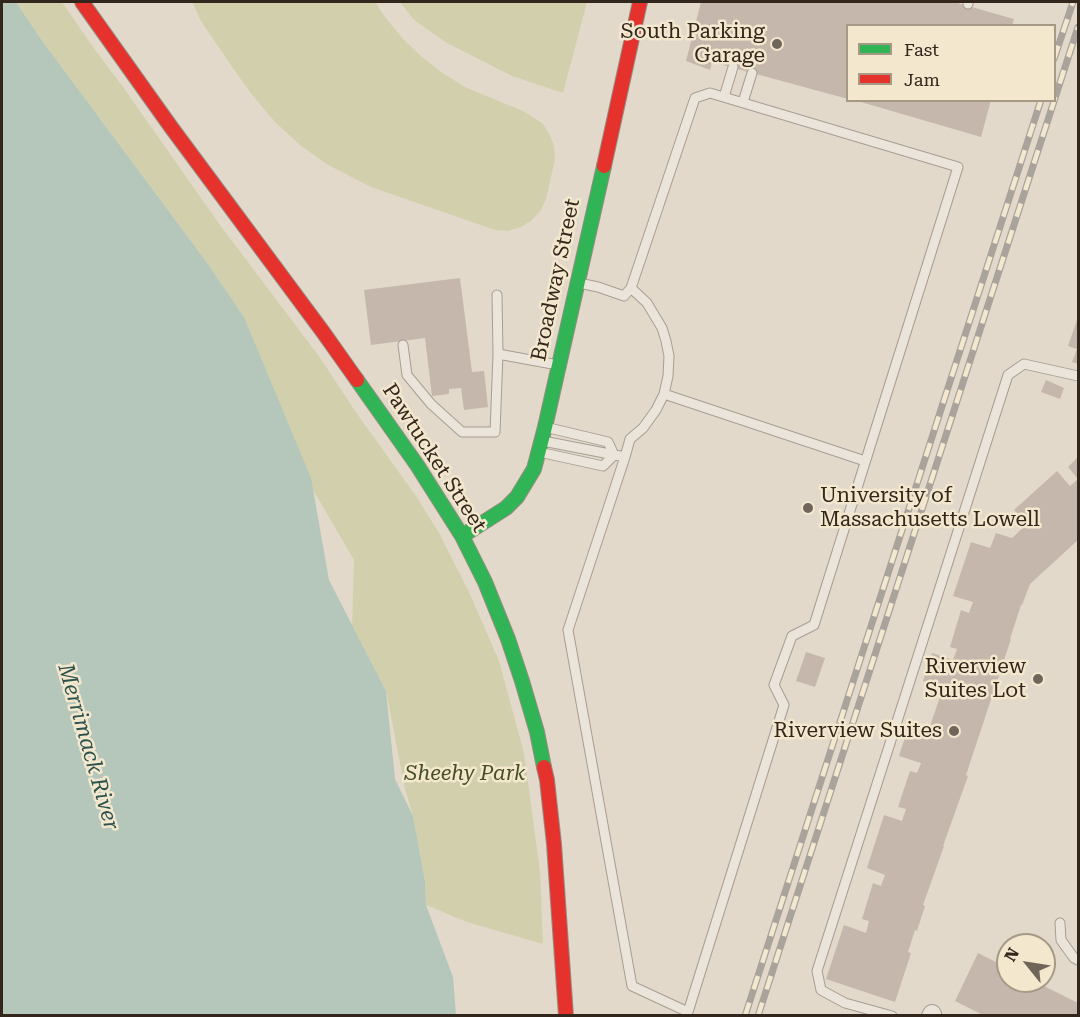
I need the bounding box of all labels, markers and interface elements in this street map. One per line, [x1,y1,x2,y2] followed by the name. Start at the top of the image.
[620,19,765,69] place label: South Parking Garage
[846,24,1056,102] legend
[770,37,784,51] marker: South Parking Garage
[904,39,939,60] text: Fast
[904,69,940,90] text: Jam
[526,196,586,364] street label: Broadway Street
[377,379,491,537] street label: Pawtucket Street
[820,483,1040,533] place label: University of Massachusetts Lowell
[801,501,815,515] marker: University of Massachusetts Lowell
[925,654,1026,704] place label: Riverview Suites Lot
[52,661,124,833] water label: Merrimack River
[1031,672,1045,686] marker: Riverview Suites Lot
[774,718,942,744] place label: Riverview Suites
[947,724,961,738] marker: Riverview Suites
[405,761,525,787] park label: Sheehy Park
[996,933,1056,993] north arrow
[1000,945,1023,965] text: N

